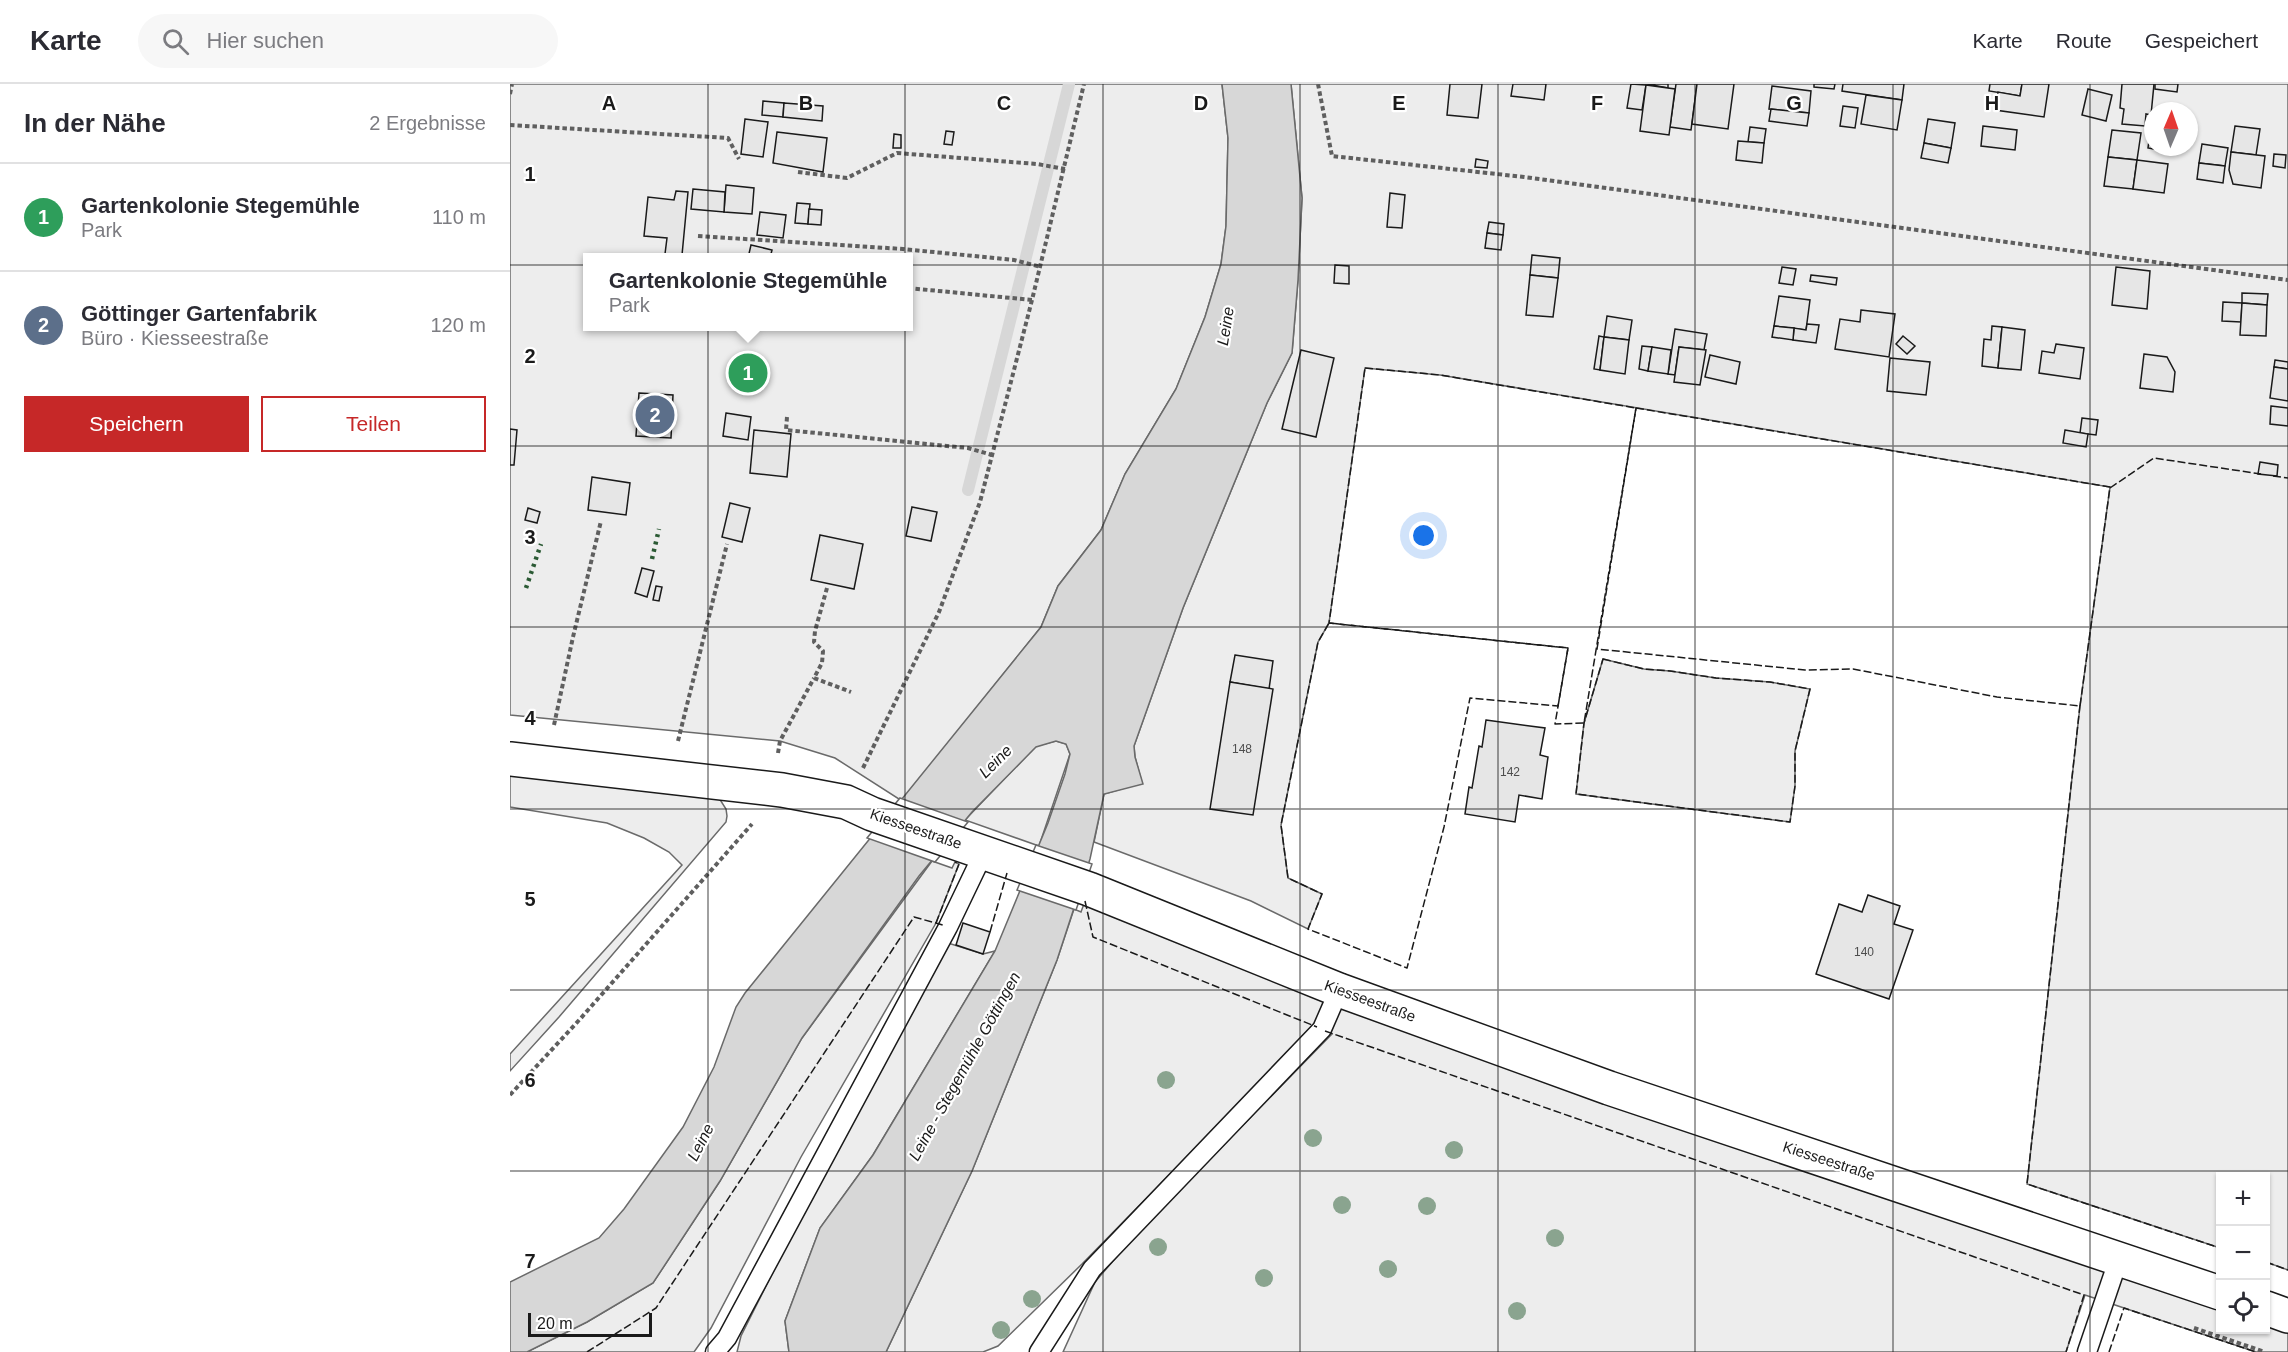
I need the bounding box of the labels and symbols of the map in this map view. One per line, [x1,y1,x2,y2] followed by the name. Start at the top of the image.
[602,92,616,114] text: A
[799,92,813,114] text: B
[997,92,1011,114] text: C
[1194,92,1208,114] text: D
[1392,92,1406,114] text: E
[1591,92,1603,114] text: F
[1786,92,1802,114] text: G
[1985,92,1999,114] text: H
[2144,102,2198,156] north arrow
[524,163,536,185] text: 1
[1214,305,1237,347] water label: Leine
[524,345,536,367] text: 2
[728,350,768,396] pin: 1
[636,392,674,438] pin: 2
[1409,521,1438,550] your location
[524,526,536,548] text: 3
[524,707,536,729] text: 4
[975,741,1015,781] water label: Leine
[1232,742,1252,756] house number: 148
[1500,765,1520,779] house number: 142
[868,805,964,852] street label: Kiesseestraße
[524,888,536,910] text: 5
[1854,945,1874,959] house number: 140
[905,969,1023,1163] water label: Leine - Stegemühle Göttingen
[1322,976,1418,1025] street label: Kiesseestraße
[524,1069,536,1091] text: 6
[684,1121,717,1164] water label: Leine
[1781,1138,1877,1183] street label: Kiesseestraße
[524,1250,536,1272] text: 7
[528,1310,652,1338] scale bar

